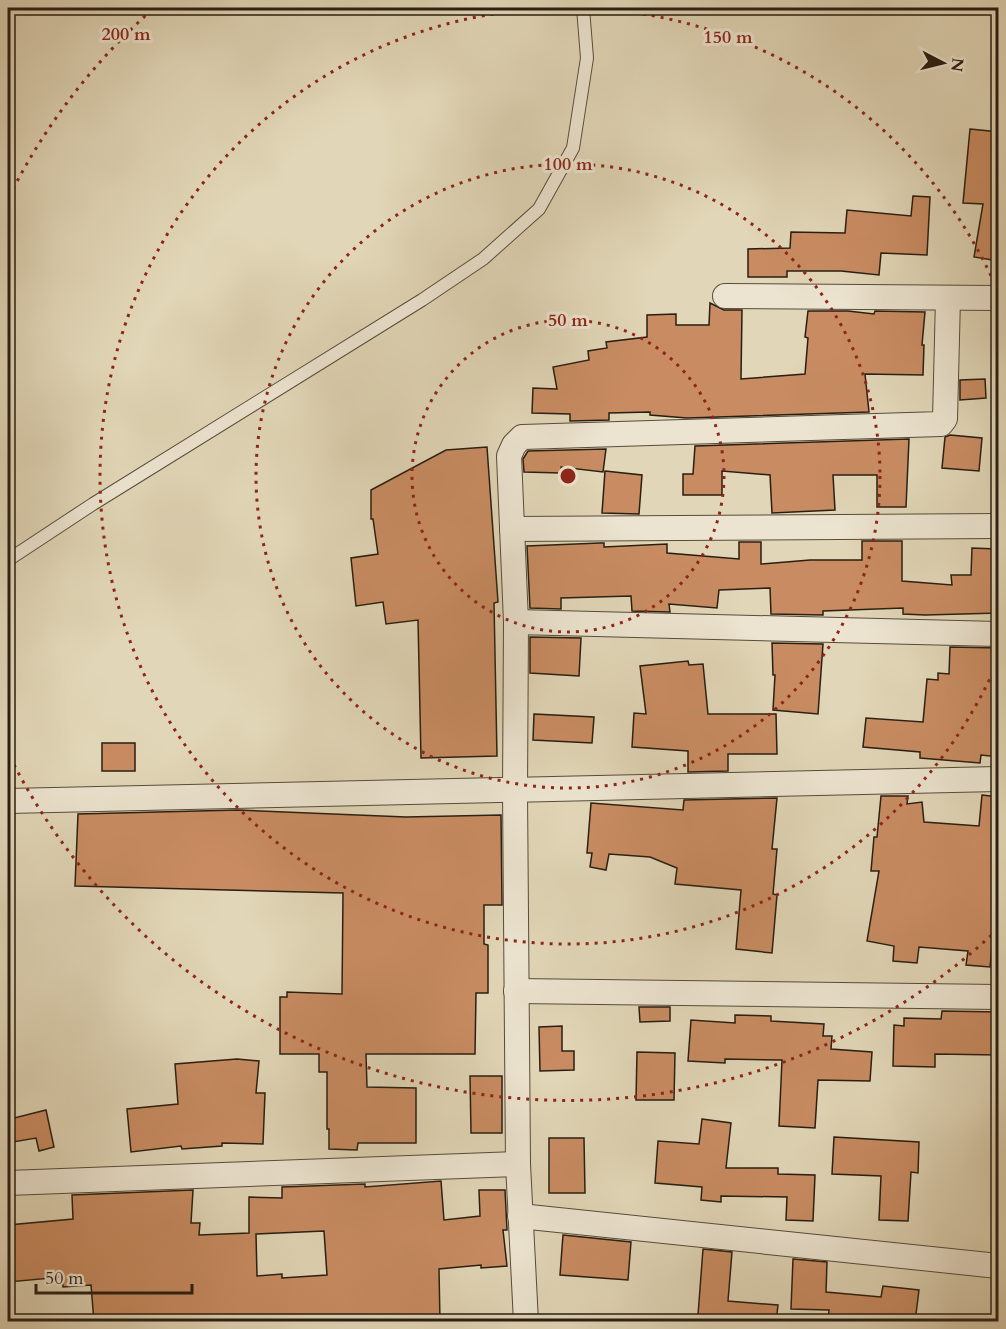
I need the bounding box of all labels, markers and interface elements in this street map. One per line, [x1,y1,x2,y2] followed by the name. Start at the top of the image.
[101,22,151,47] text: 200 m
[703,25,753,50] text: 150 m
[913,33,973,93] north arrow
[945,56,969,73] text: N
[543,152,593,177] text: 100 m
[548,308,588,333] text: 50 m
[558,466,578,486] centre of rings
[36,1257,192,1295] scale bar
[45,1266,84,1291] text: 50 m

